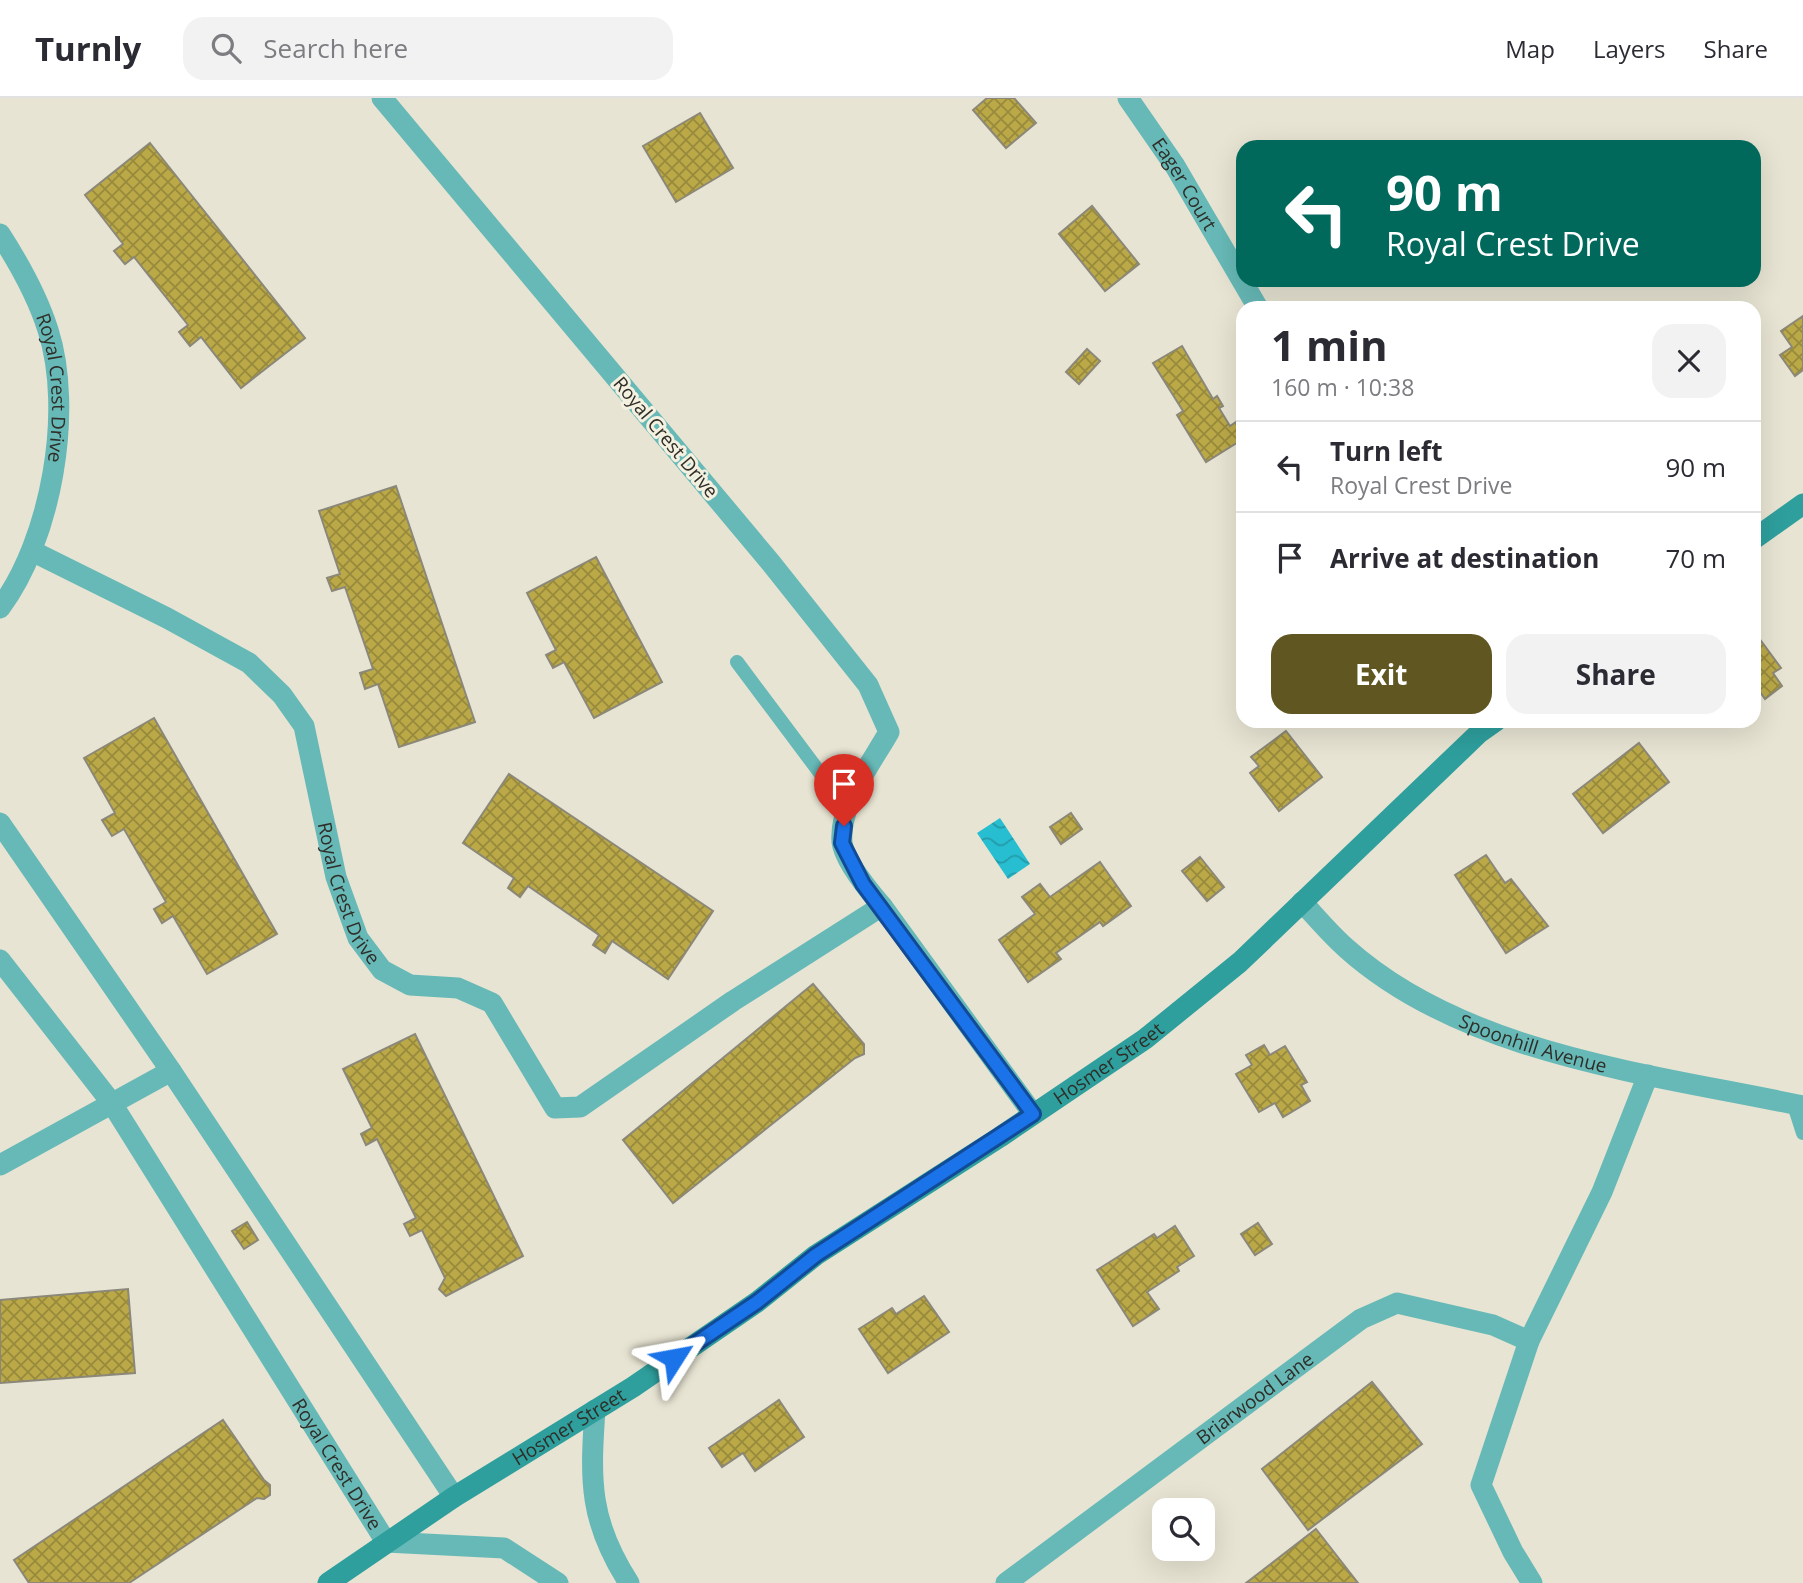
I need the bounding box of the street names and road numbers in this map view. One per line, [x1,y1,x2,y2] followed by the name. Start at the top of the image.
[1146,132,1223,235] street label: Eager Court
[30,309,72,464] street label: Royal Crest Drive
[608,371,724,503] street label: Royal Crest Drive
[312,820,386,970] street label: Royal Crest Drive
[1455,1008,1610,1079] street label: Spoonhill Avenue
[1048,1016,1169,1110] street label: Hosmer Street
[1191,1346,1319,1450] street label: Briarwood Lane
[507,1382,630,1471] street label: Hosmer Street
[286,1393,388,1535] street label: Royal Crest Drive

